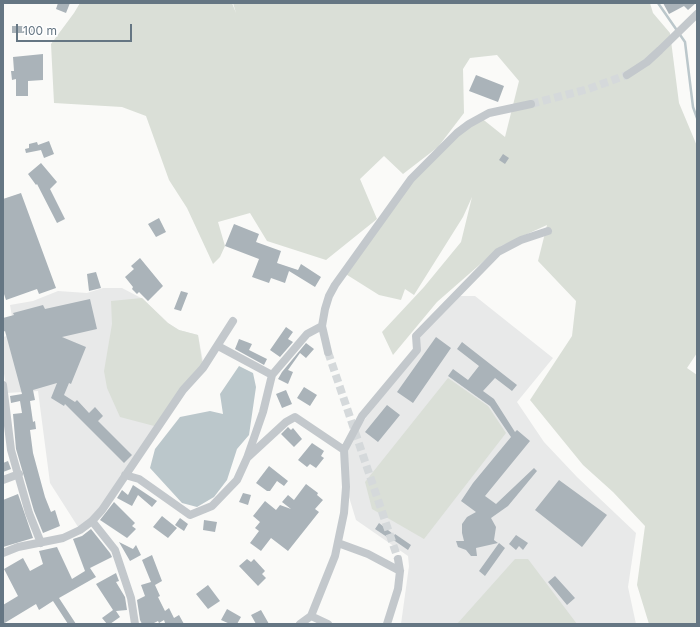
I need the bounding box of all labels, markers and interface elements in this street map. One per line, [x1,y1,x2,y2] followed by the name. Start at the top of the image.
[18,16,134,42] scale bar
[23,23,57,38] text: 100 m

